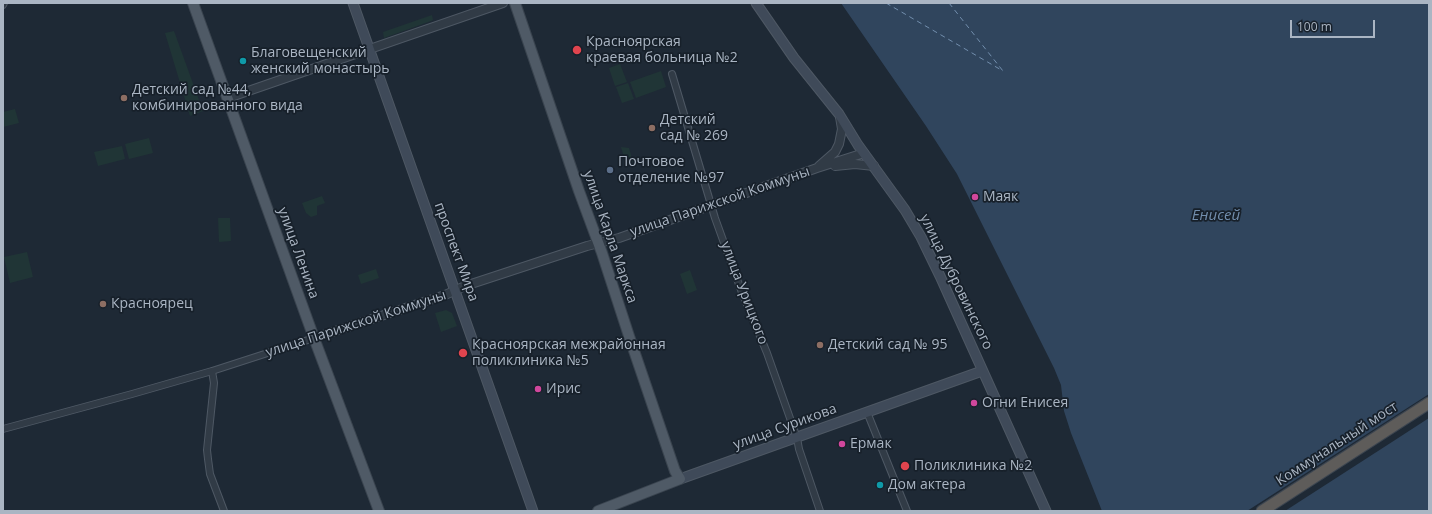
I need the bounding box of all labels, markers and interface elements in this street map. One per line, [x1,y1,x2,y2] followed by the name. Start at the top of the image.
[1292,12,1377,38] scale bar
[1297,18,1332,35] text: 100 m
[586,34,738,66] place label: Красноярская краевая больница №2
[571,44,583,56] marker: Красноярская краевая больница №2
[251,45,390,78] place label: Благовещенский женский монастырь
[238,56,248,66] marker: Благовещенский женский монастырь
[132,82,303,114] place label: Детский сад №44, комбинированного вида
[119,93,129,103] marker: Детский сад №44, комбинированного вида
[660,112,728,144] place label: Детский сад № 269
[647,123,657,133] marker: Детский сад № 269
[618,154,724,186] place label: Почтовое отделение №97
[628,163,812,241] street label: улица Парижской Коммуны
[605,165,615,175] marker: Почтовое отделение №97
[579,169,641,305] street label: улица Карла Маркса
[983,189,1018,205] place label: Маяк
[970,192,980,202] marker: Маяк
[430,200,482,304] street label: проспект Мира
[274,205,322,301] street label: улица Ленина
[1192,207,1240,225] water label: Енисей
[916,212,996,352] street label: улица Дубровинского
[717,239,771,347] street label: улица Урицкого
[264,287,448,361] street label: улица Парижской Коммуны
[111,296,193,312] place label: Красноярец
[98,299,108,309] marker: Красноярец
[472,337,666,370] place label: Красноярская межрайонная поликлиника №5
[828,337,947,353] place label: Детский сад № 95
[815,340,825,350] marker: Детский сад № 95
[457,347,469,359] marker: Красноярская межрайонная поликлиника №5
[546,381,581,397] place label: Ирис
[533,384,543,394] marker: Ирис
[982,395,1068,411] place label: Огни Енисея
[969,398,979,408] marker: Огни Енисея
[1273,398,1401,490] street label: Коммунальный мост
[731,400,839,454] street label: улица Сурикова
[850,436,892,452] place label: Ермак
[837,439,847,449] marker: Ермак
[914,458,1032,474] place label: Поликлиника №2
[899,460,911,472] marker: Поликлиника №2
[888,477,966,493] place label: Дом актера
[875,480,885,490] marker: Дом актера

